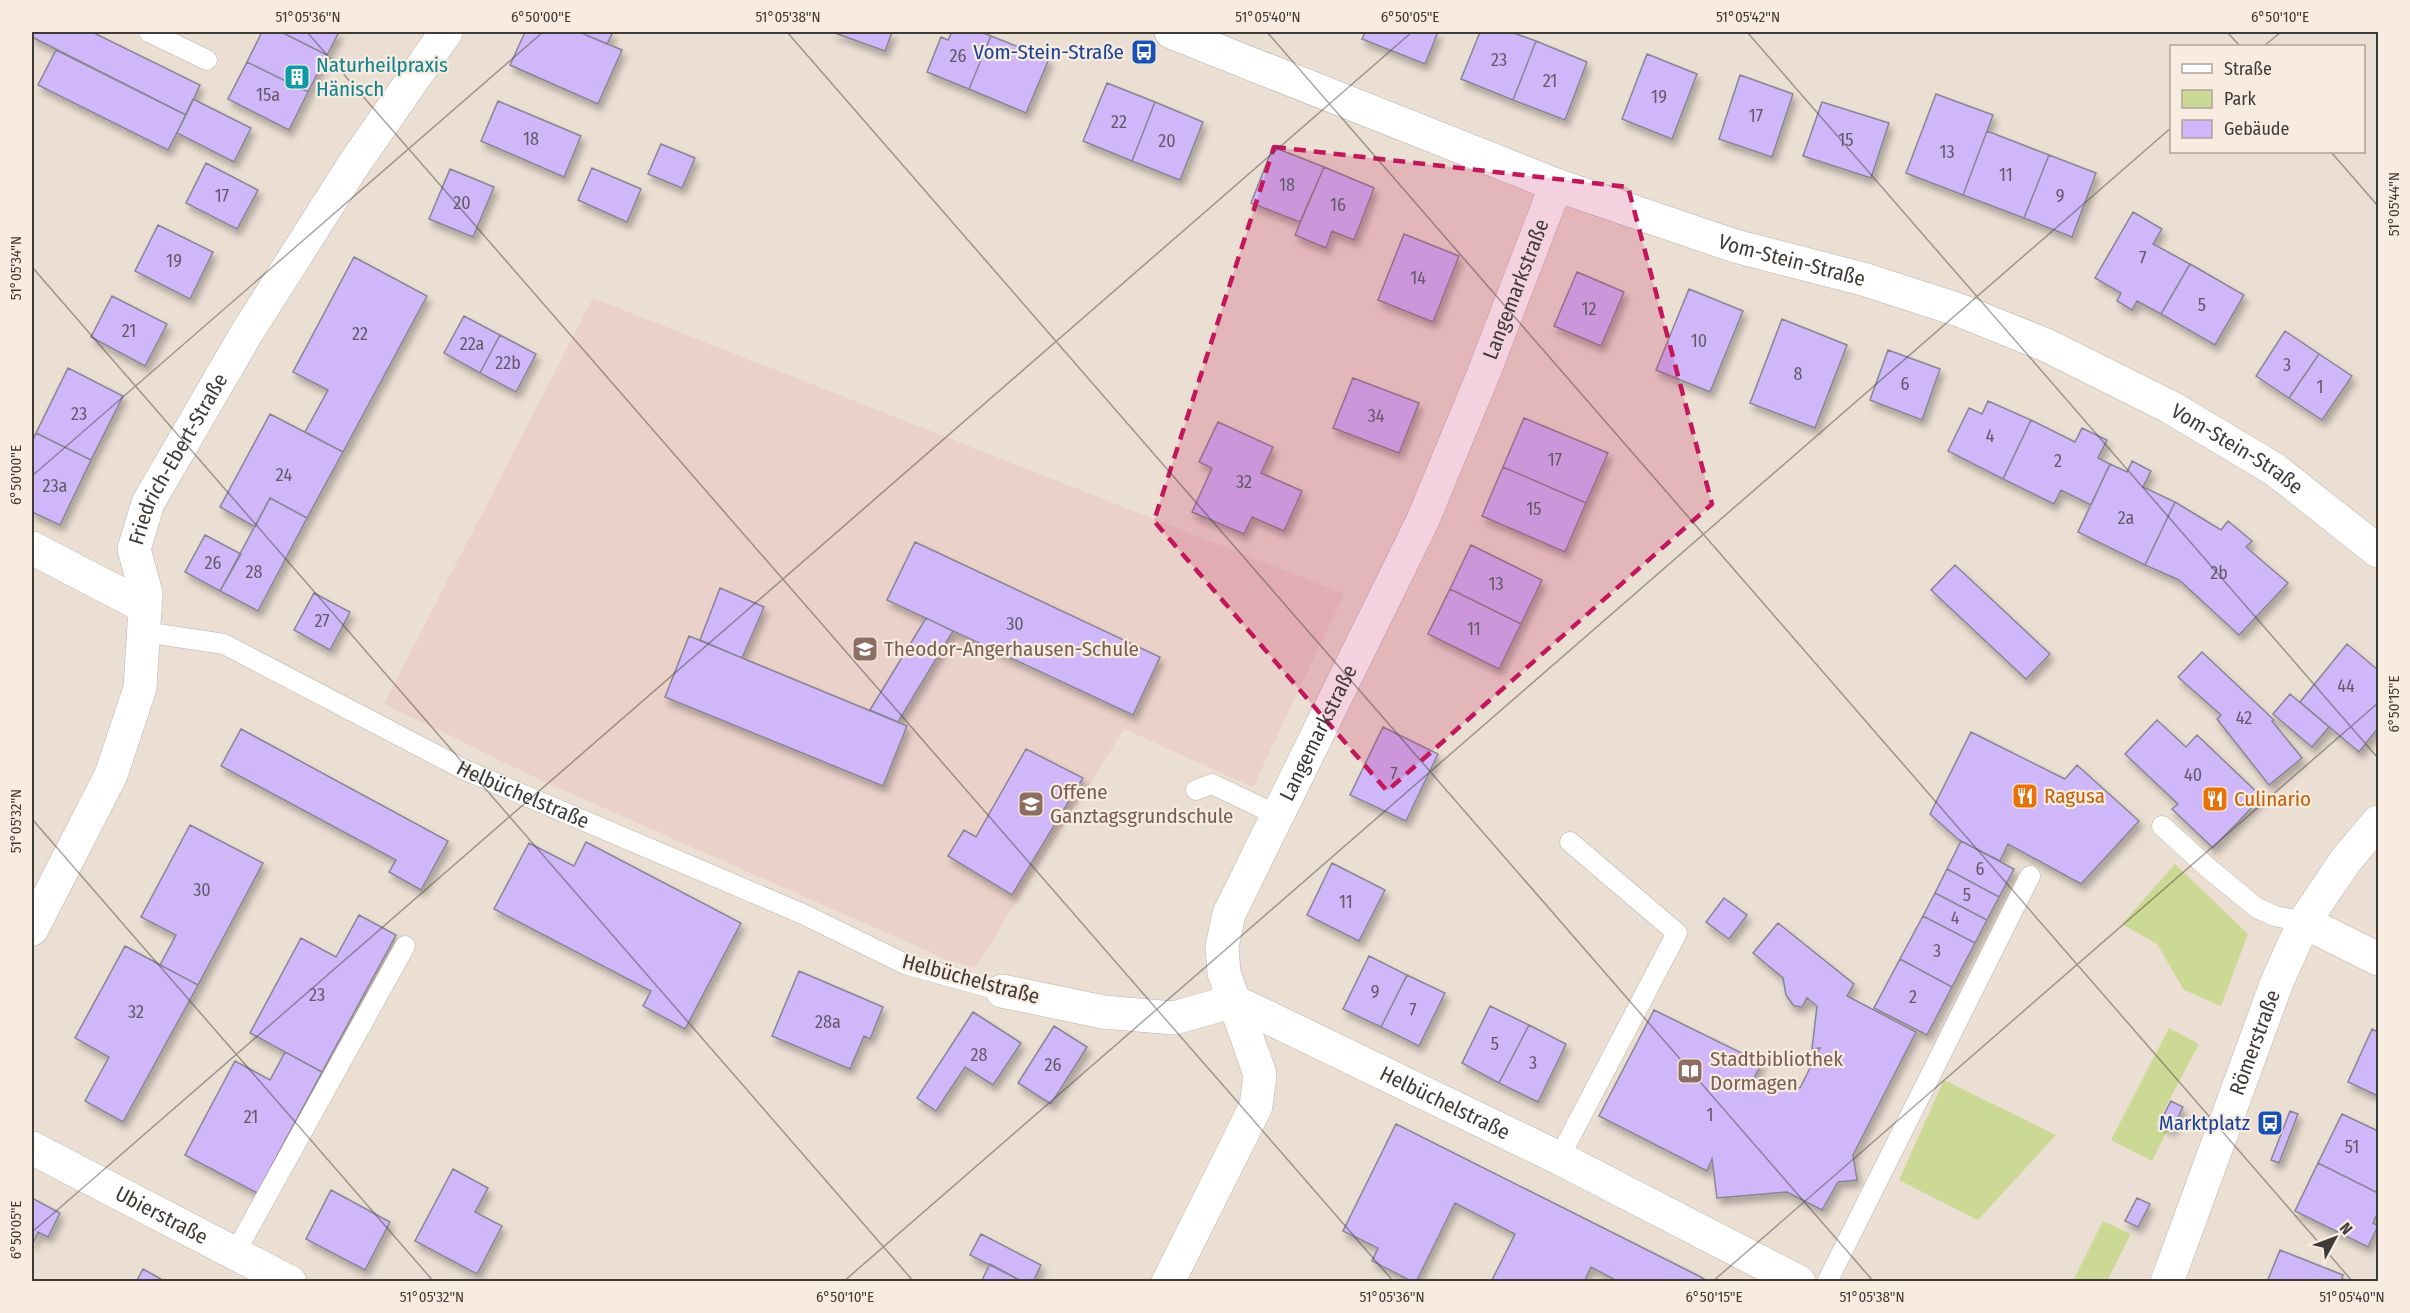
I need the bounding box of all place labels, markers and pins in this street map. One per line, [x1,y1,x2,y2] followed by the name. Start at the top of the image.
[1129,37,1159,67] bus stop icon: Vom-Stein-Straße
[973,39,1124,65] place label: Vom-Stein-Straße
[316,52,448,102] place label: Naturheilpraxis Hänisch
[282,62,312,92] building icon: Naturheilpraxis Hänisch
[850,634,880,664] school or university icon: Theodor-Angerhausen-Schule
[884,636,1139,662] place label: Theodor-Angerhausen-Schule
[1050,779,1234,829] place label: Offene Ganztagsgrundschule
[2010,781,2040,811] restaurant icon: Ragusa
[2044,783,2105,809] place label: Ragusa
[2200,784,2230,814] restaurant icon: Culinario
[2234,786,2311,812] place label: Culinario
[1016,789,1046,819] school or university icon: Offene Ganztagsgrundschule
[1710,1046,1843,1096] place label: Stadtbibliothek Dormagen
[1675,1056,1705,1086] library icon: Stadtbibliothek Dormagen
[2255,1108,2285,1138] bus stop icon: Marktplatz
[2159,1110,2250,1136] place label: Marktplatz

